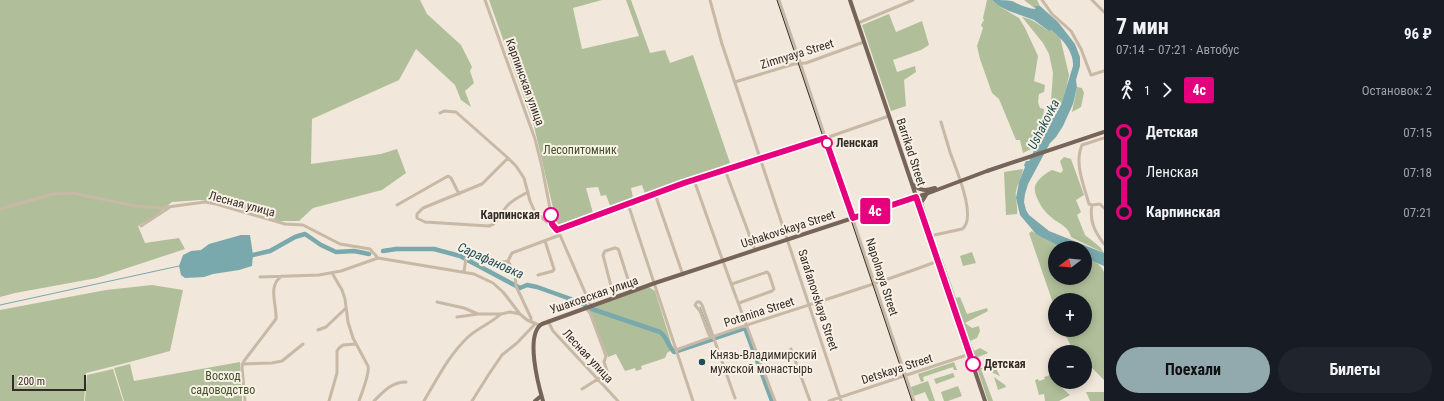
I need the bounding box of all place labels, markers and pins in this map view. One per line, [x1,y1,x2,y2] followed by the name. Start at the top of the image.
[836,136,878,150] place label: Ленская
[821,137,833,149] marker: Ленская
[543,207,559,223] marker: Карпинская
[481,208,540,222] place label: Карпинская
[710,348,817,376] place label: Князь-Владимирский мужской монастырь
[965,356,981,372] marker: Детская
[697,357,707,367] marker: Князь-Владимирский мужской монастырь
[984,357,1026,371] place label: Детская

